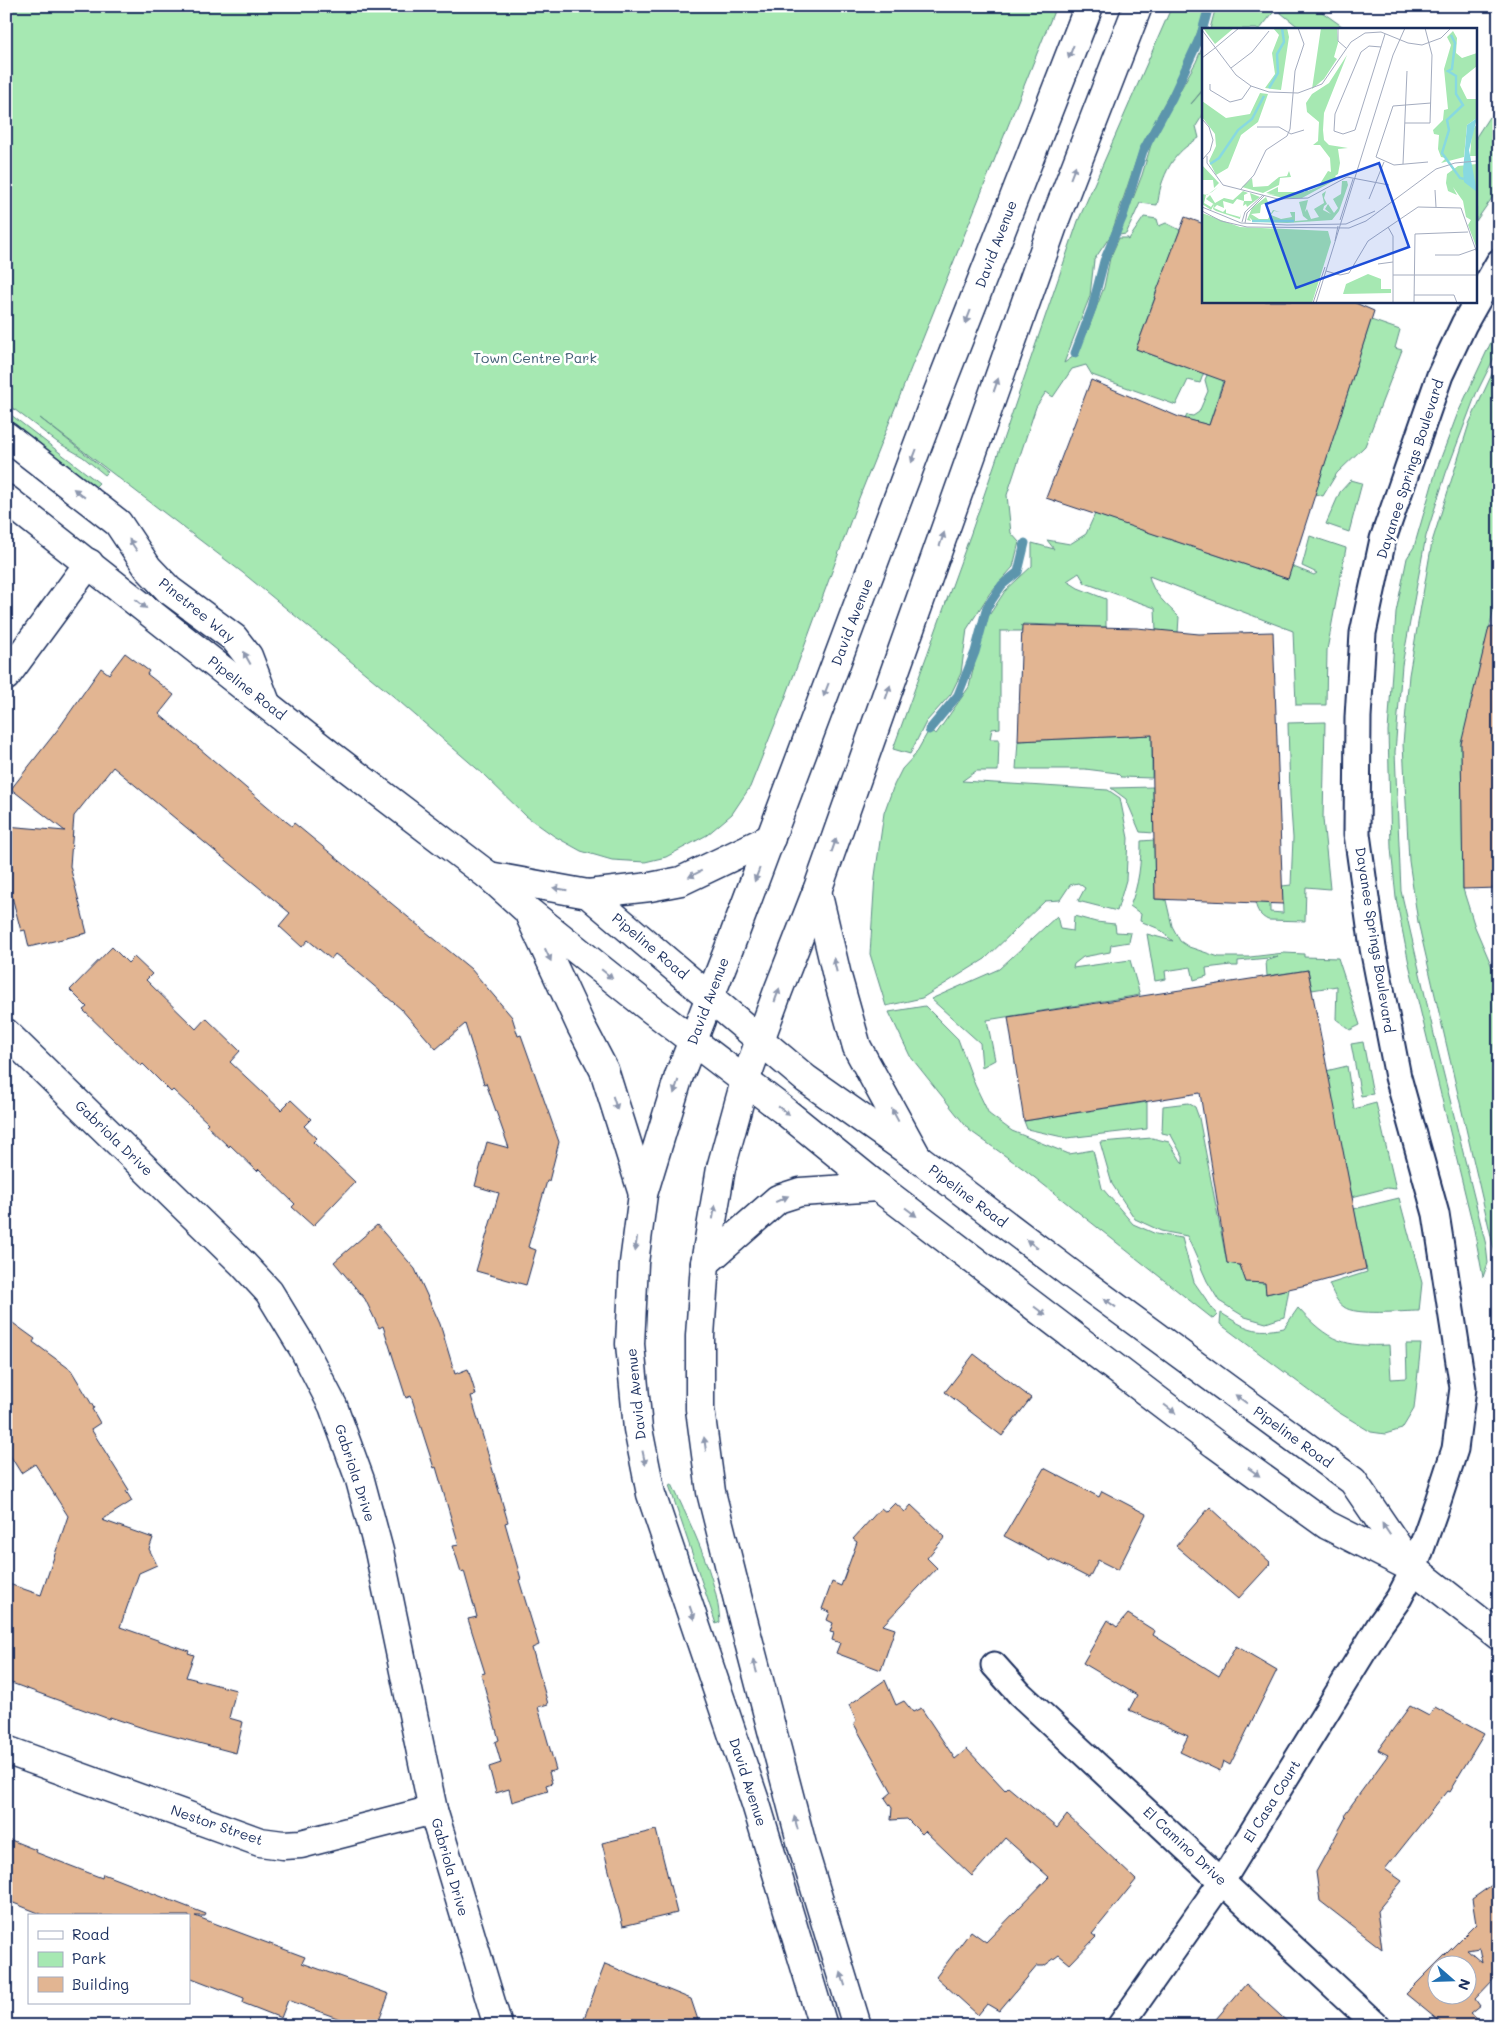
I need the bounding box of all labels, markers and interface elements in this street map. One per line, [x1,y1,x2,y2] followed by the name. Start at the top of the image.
[1202,28,1478,302] inset map
[1067,45,1075,60] one-way arrow
[1070,164,1077,179] one-way arrow
[970,198,1021,290] street label: David Avenue
[963,310,971,324] one-way arrow
[473,348,597,367] park label: Town Centre Park
[1371,376,1448,561] street label: Dayanee Springs Boulevard
[993,378,1000,393] one-way arrow
[910,448,917,463] one-way arrow
[73,487,86,498] one-way arrow
[939,531,946,546] one-way arrow
[128,538,138,552] one-way arrow
[155,573,239,646] street label: Pinetree Way
[826,576,877,668] street label: David Avenue
[134,599,147,610] one-way arrow
[205,651,290,724] street label: Pipeline Road
[243,651,252,664] one-way arrow
[822,683,830,698] one-way arrow
[885,684,892,699] one-way arrow
[830,837,838,852] one-way arrow
[1351,846,1400,1034] street label: Dayanee Springs Boulevard
[753,867,760,882] one-way arrow
[688,870,703,878] one-way arrow
[551,884,567,892] one-way arrow
[608,908,692,983] street label: Pipeline Road
[545,948,553,962] one-way arrow
[682,955,733,1047] street label: David Avenue
[831,958,839,973] one-way arrow
[601,969,614,980] one-way arrow
[774,987,781,1002] one-way arrow
[671,1080,679,1095] one-way arrow
[612,1095,619,1110] one-way arrow
[71,1096,157,1180] street label: Gabriola Drive
[777,1106,791,1116] one-way arrow
[891,1108,899,1122] one-way arrow
[925,1160,1012,1231] street label: Pipeline Road
[775,1194,790,1203] one-way arrow
[710,1204,718,1220] one-way arrow
[904,1207,917,1218] one-way arrow
[632,1236,640,1252] one-way arrow
[1026,1239,1039,1250] one-way arrow
[1104,1297,1117,1308] one-way arrow
[1033,1305,1046,1316] one-way arrow
[621,1347,650,1441] street label: David Avenue
[1235,1393,1248,1404] one-way arrow
[1250,1401,1337,1472] street label: Pipeline Road
[1163,1404,1176,1415] one-way arrow
[331,1422,380,1524] street label: Gabriola Drive
[701,1435,709,1451] one-way arrow
[640,1450,648,1465] one-way arrow
[1247,1467,1260,1478] one-way arrow
[1381,1522,1391,1536] one-way arrow
[688,1606,696,1621] one-way arrow
[751,1659,759,1674] one-way arrow
[725,1735,772,1828] street label: David Avenue
[1239,1756,1305,1846] street label: El Casa Court
[169,1800,266,1849] street label: Nestor Street
[1139,1802,1231,1889] street label: El Camino Drive
[427,1816,474,1918] street label: Gabriola Drive
[792,1816,800,1831] one-way arrow
[28,1914,190,2004] legend
[72,1924,109,1944] text: Road
[72,1948,106,1968] text: Park
[1428,1954,1478,2004] north arrow
[838,1971,846,1986] one-way arrow
[72,1974,129,1994] text: Building
[1454,1976,1475,1993] text: N

